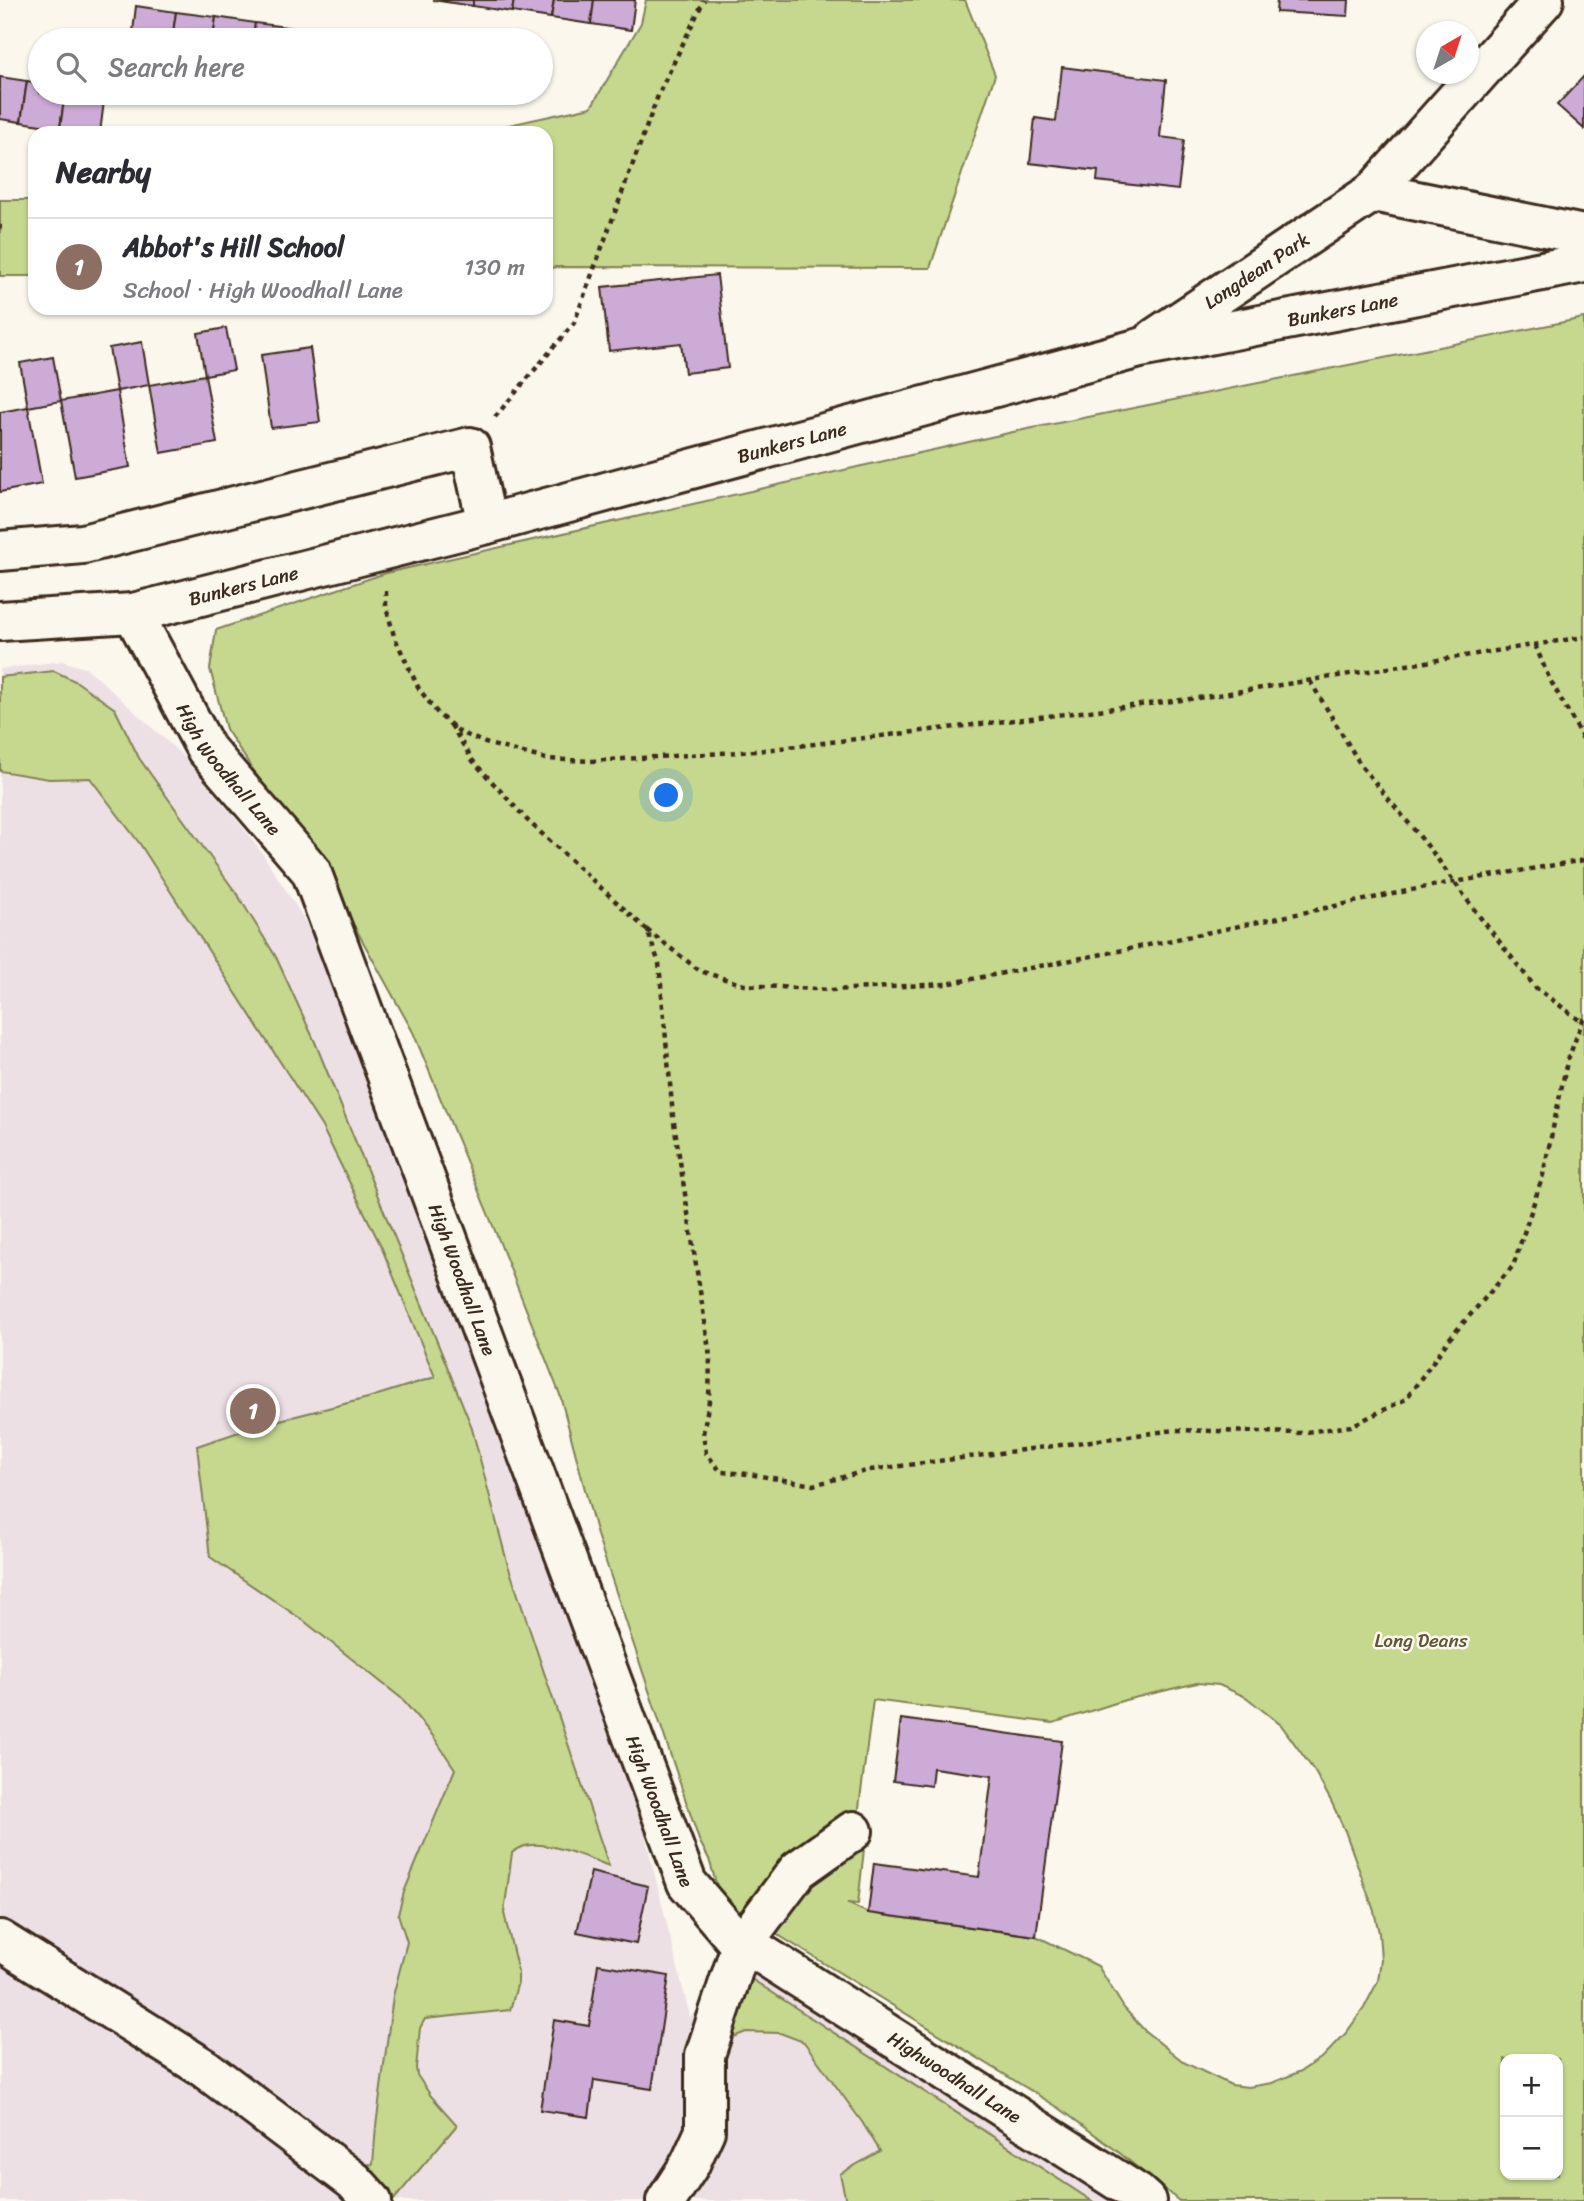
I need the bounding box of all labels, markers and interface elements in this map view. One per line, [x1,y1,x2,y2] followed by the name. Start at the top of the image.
[1416,21,1479,84] north arrow
[28,28,553,105] search box
[108,44,245,90] text: Search here
[52,48,90,86] icon: search
[56,145,151,199] text: Nearby
[1197,223,1316,318] street label: Longdean Park
[123,224,344,270] text: Abbot's Hill School
[74,247,84,288] text: 1
[464,247,525,288] text: 130 m
[123,270,403,311] text: School · High Woodhall Lane
[1285,282,1401,336] street label: Bunkers Lane
[733,411,851,472] street label: Bunkers Lane
[185,556,302,615] street label: Bunkers Lane
[168,697,290,843] street label: High Woodhall Lane
[649,778,683,812] your location
[419,1199,506,1360] street label: High Woodhall Lane
[230,1385,276,1437] pin: 1
[1375,1624,1468,1657] park label: Long Deans
[617,1730,704,1892] street label: High Woodhall Lane
[881,2022,1028,2132] street label: Highwoodhall Lane
[1500,2054,1563,2180] map controls
[1500,2054,1563,2117] button: +
[1500,2117,1563,2180] button: −

